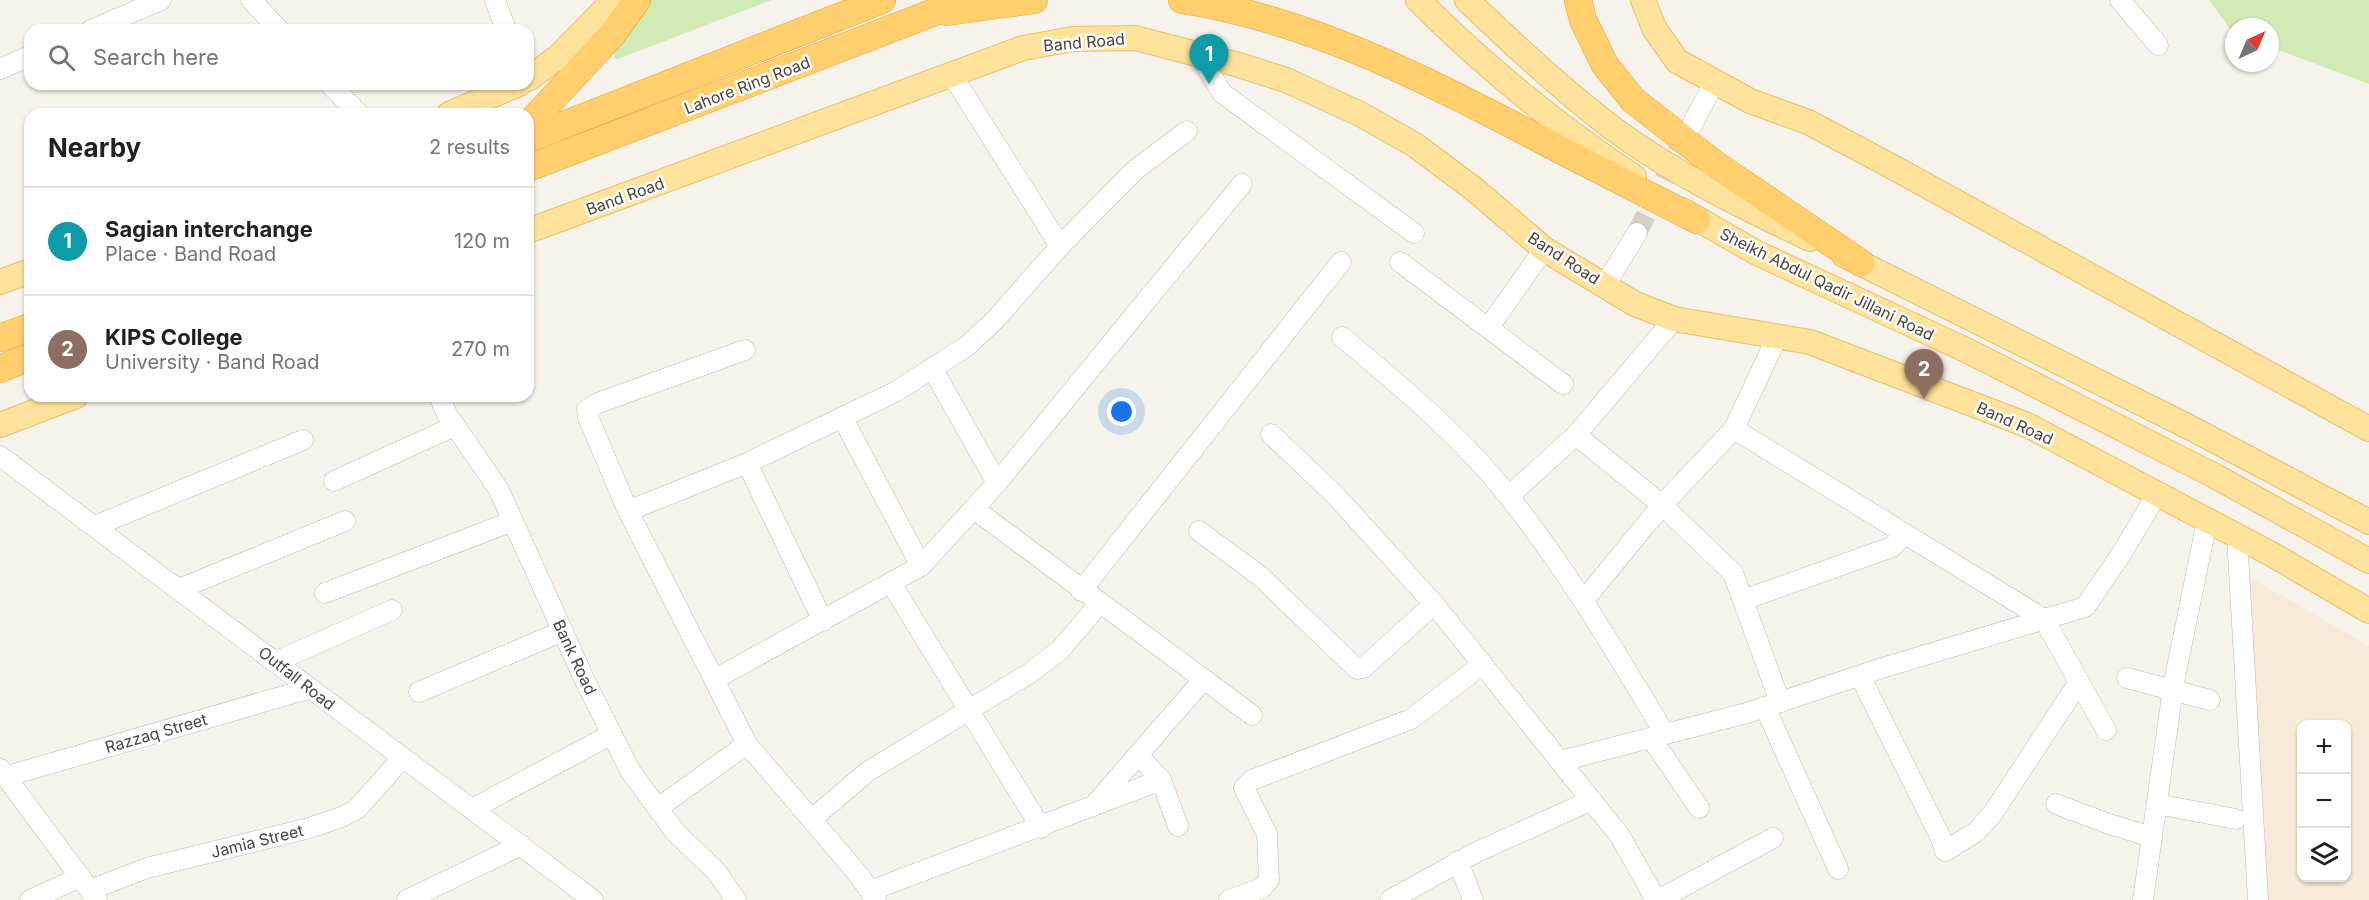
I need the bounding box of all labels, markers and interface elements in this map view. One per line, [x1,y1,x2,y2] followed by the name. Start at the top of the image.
[2225,18,2279,72] north arrow
[24,24,534,90] search box
[1042,28,1126,56] street label: Band Road
[1190,34,1228,84] pin: 1
[45,41,78,74] icon: search
[93,44,219,70] text: Search here
[681,52,813,118] street label: Lahore Ring Road
[48,132,141,163] text: Nearby
[429,135,510,159] text: 2 results
[583,173,667,219] street label: Band Road
[105,216,313,242] text: Sagian interchange
[1717,223,1937,345] street label: Sheikh Abdul Qadir Jillani Road
[1524,227,1604,289] street label: Band Road
[63,229,72,253] text: 1
[454,229,510,253] text: 120 m
[105,242,276,266] text: Place · Band Road
[105,324,243,350] text: KIPS College
[61,337,74,361] text: 2
[451,337,510,361] text: 270 m
[105,350,319,374] text: University · Band Road
[1904,350,1944,399] pin: 2
[1107,397,1136,426] your location
[1974,397,2056,449] street label: Band Road
[549,616,601,698] street label: Bank Road
[255,642,339,714] street label: Outfall Road
[103,709,209,757] street label: Razzaq Street
[2297,720,2351,882] map controls
[2297,720,2351,774] button: +
[2297,774,2351,828] button: −
[209,820,305,862] street label: Jamia Street
[2297,828,2351,882] button: layers

